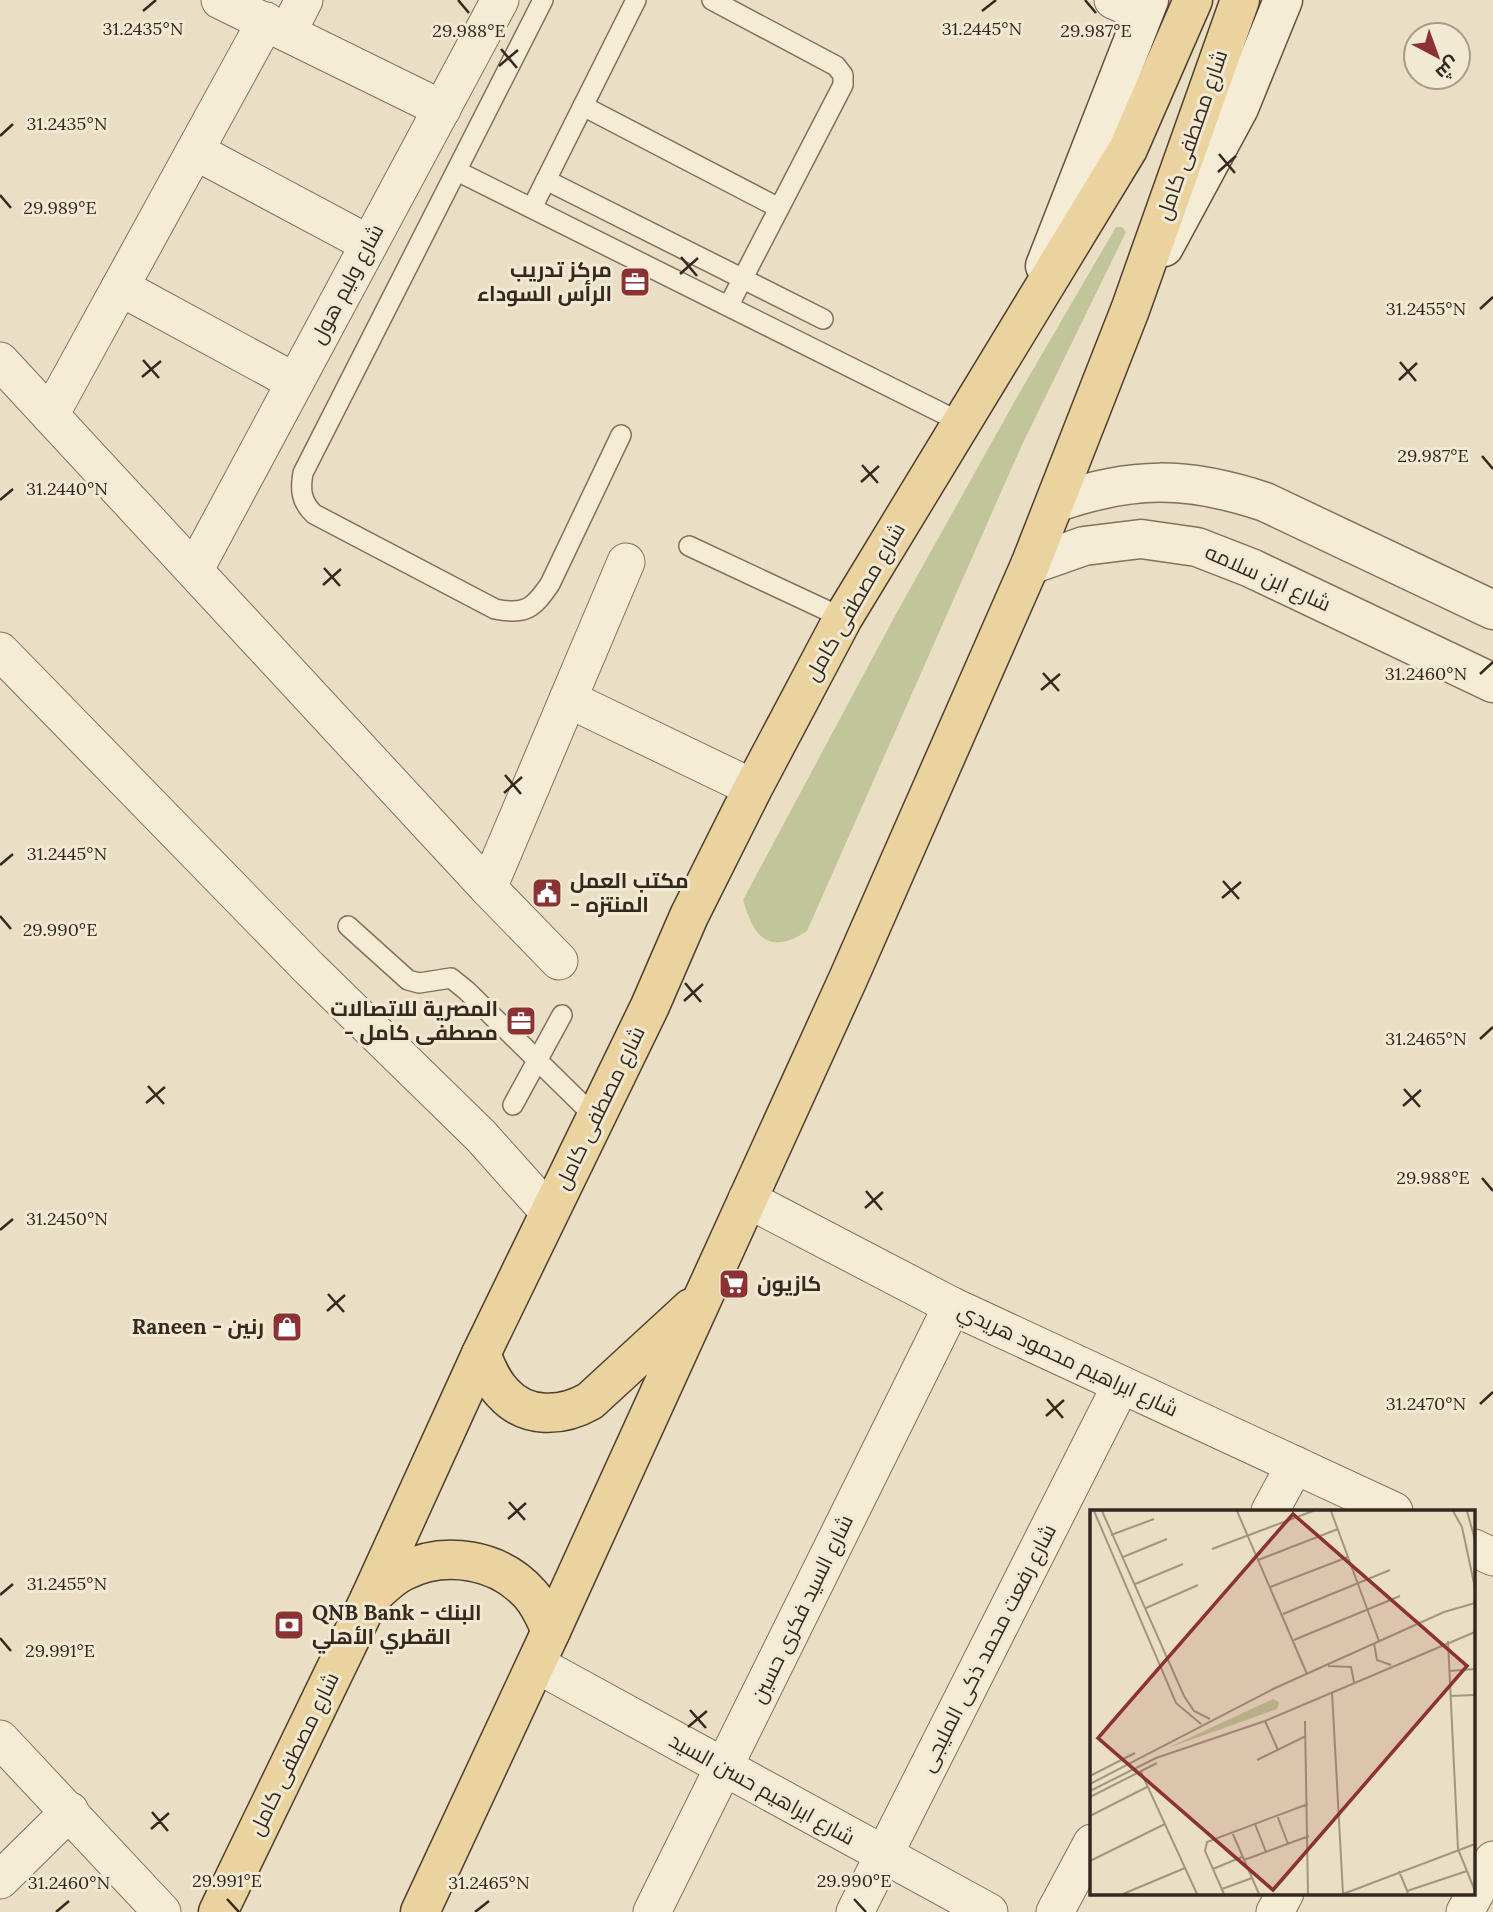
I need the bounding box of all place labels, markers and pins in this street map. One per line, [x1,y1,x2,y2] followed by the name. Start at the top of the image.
[477,256,612,307] place label: مركز تدريب الرأس السوداء
[618,265,652,299] office icon: مركز تدريب الرأس السوداء
[570,867,689,918] place label: مكتب العمل - المنتزه
[530,876,564,910] public building icon: مكتب العمل - المنتزه
[330,995,498,1046] place label: المصرية للاتصالات - مصطفى كامل
[504,1004,538,1038] office icon: المصرية للاتصالات - مصطفى كامل
[717,1267,751,1301] supermarket icon: كازيون
[757,1270,821,1297] place label: كازيون
[270,1310,304,1344] shop icon: Raneen - رنين
[132,1313,264,1340] place label: Raneen - رنين
[312,1599,481,1654] place label: QNB Bank - البنك القطري الأهلي
[272,1608,306,1642] bank icon: QNB Bank - البنك القطري الأهلي

